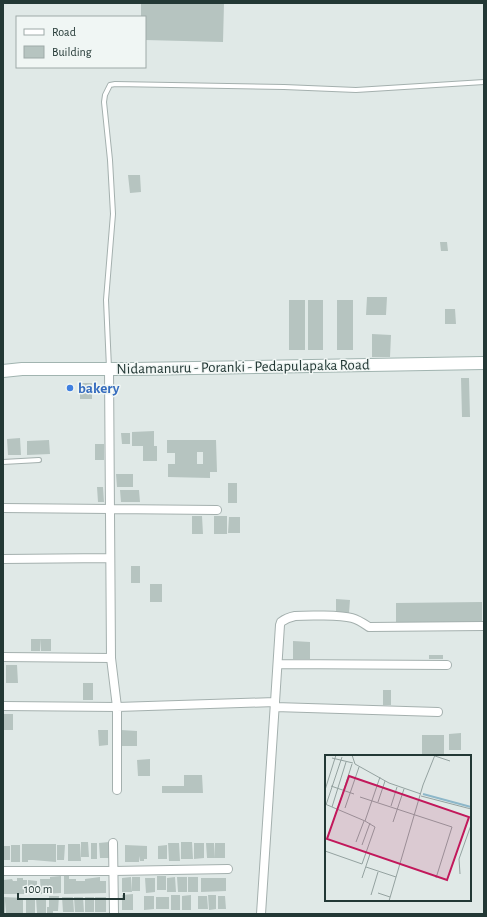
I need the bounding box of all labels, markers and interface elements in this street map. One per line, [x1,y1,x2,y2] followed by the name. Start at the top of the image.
[16,16,146,68] legend
[52,26,76,38] text: Road
[52,46,92,58] text: Building
[116,357,370,377] street label: Nidamanuru - Poranki - Pedapulapaka Road
[78,381,120,396] place label: bakery
[65,383,75,393] marker: bakery
[325,755,471,901] inset map
[18,875,124,901] scale bar
[24,883,52,895] text: 100 m

